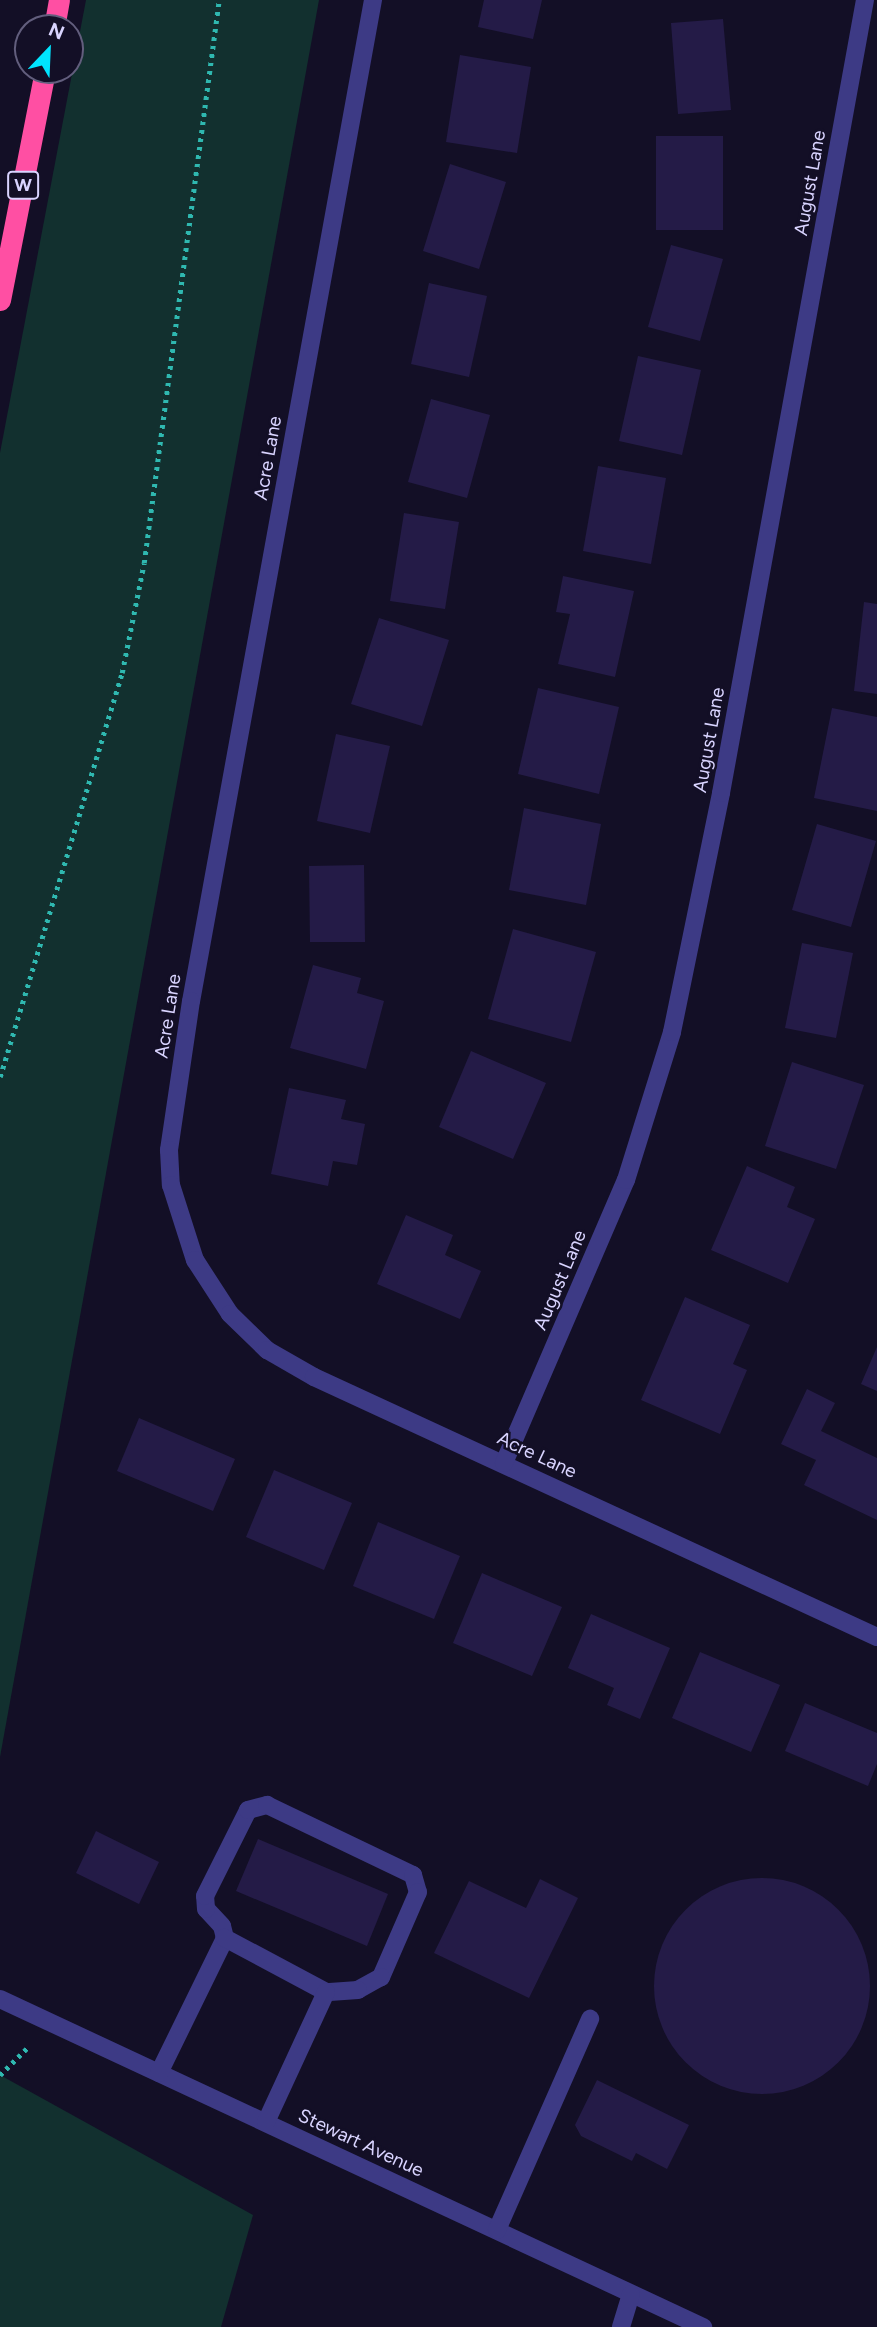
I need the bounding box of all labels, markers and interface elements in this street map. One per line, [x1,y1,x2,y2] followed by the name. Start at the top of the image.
[14,14,84,84] north arrow
[45,18,68,45] text: N
[790,129,830,237] street label: August Lane
[5,170,40,200] road number: W
[249,414,287,502] street label: Acre Lane
[689,686,729,794] street label: August Lane
[150,972,186,1060] street label: Acre Lane
[529,1227,591,1333] street label: August Lane
[494,1427,580,1483] street label: Acre Lane
[295,2104,427,2182] street label: Stewart Avenue

